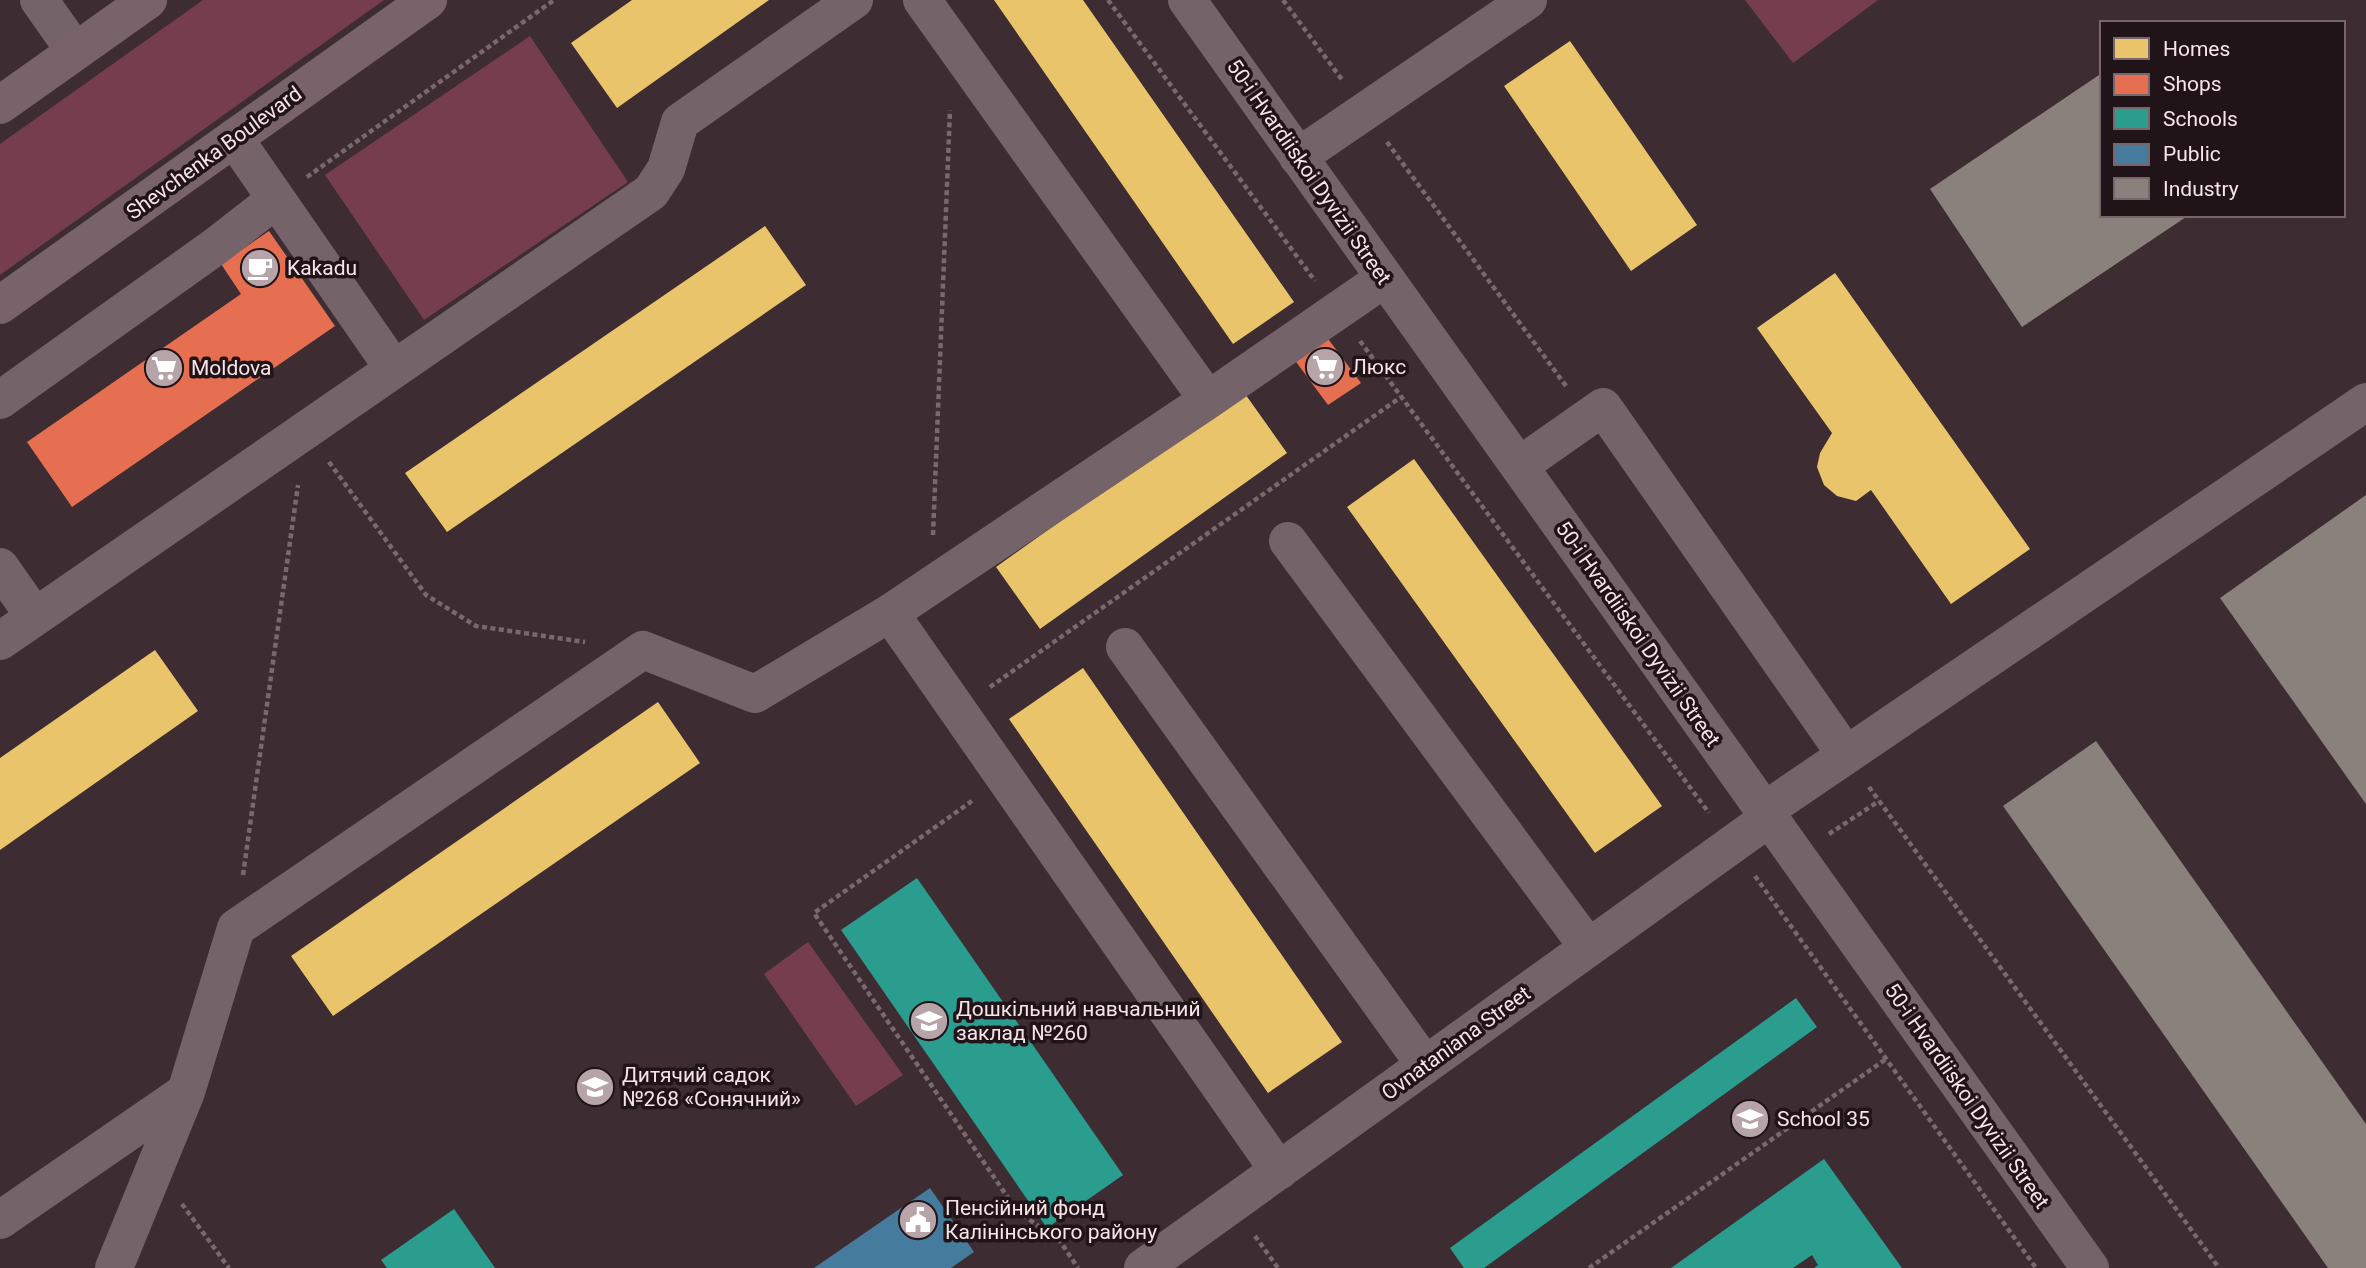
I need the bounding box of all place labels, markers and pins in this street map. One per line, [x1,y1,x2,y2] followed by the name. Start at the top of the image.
[239,247,281,289] cafe icon: Kakadu
[287,256,357,280] place label: Kakadu
[1304,346,1346,388] supermarket icon: Люкс
[143,347,185,389] supermarket icon: Moldova
[1352,355,1406,379] place label: Люкс
[191,356,272,380] place label: Moldova
[956,997,1201,1045] place label: Дошкільний навчальний заклад №260
[908,1000,950,1042] school or university icon: Дошкільний навчальний заклад №260
[622,1063,801,1111] place label: Дитячий садок №268 «Сонячний»
[574,1066,616,1108] school or university icon: Дитячий садок №268 «Сонячний»
[1729,1098,1771,1140] school or university icon: School 35
[1777,1107,1870,1131] place label: School 35
[945,1196,1157,1244] place label: Пенсійний фонд Калінінського району
[897,1199,939,1241] public building icon: Пенсійний фонд Калінінського району

